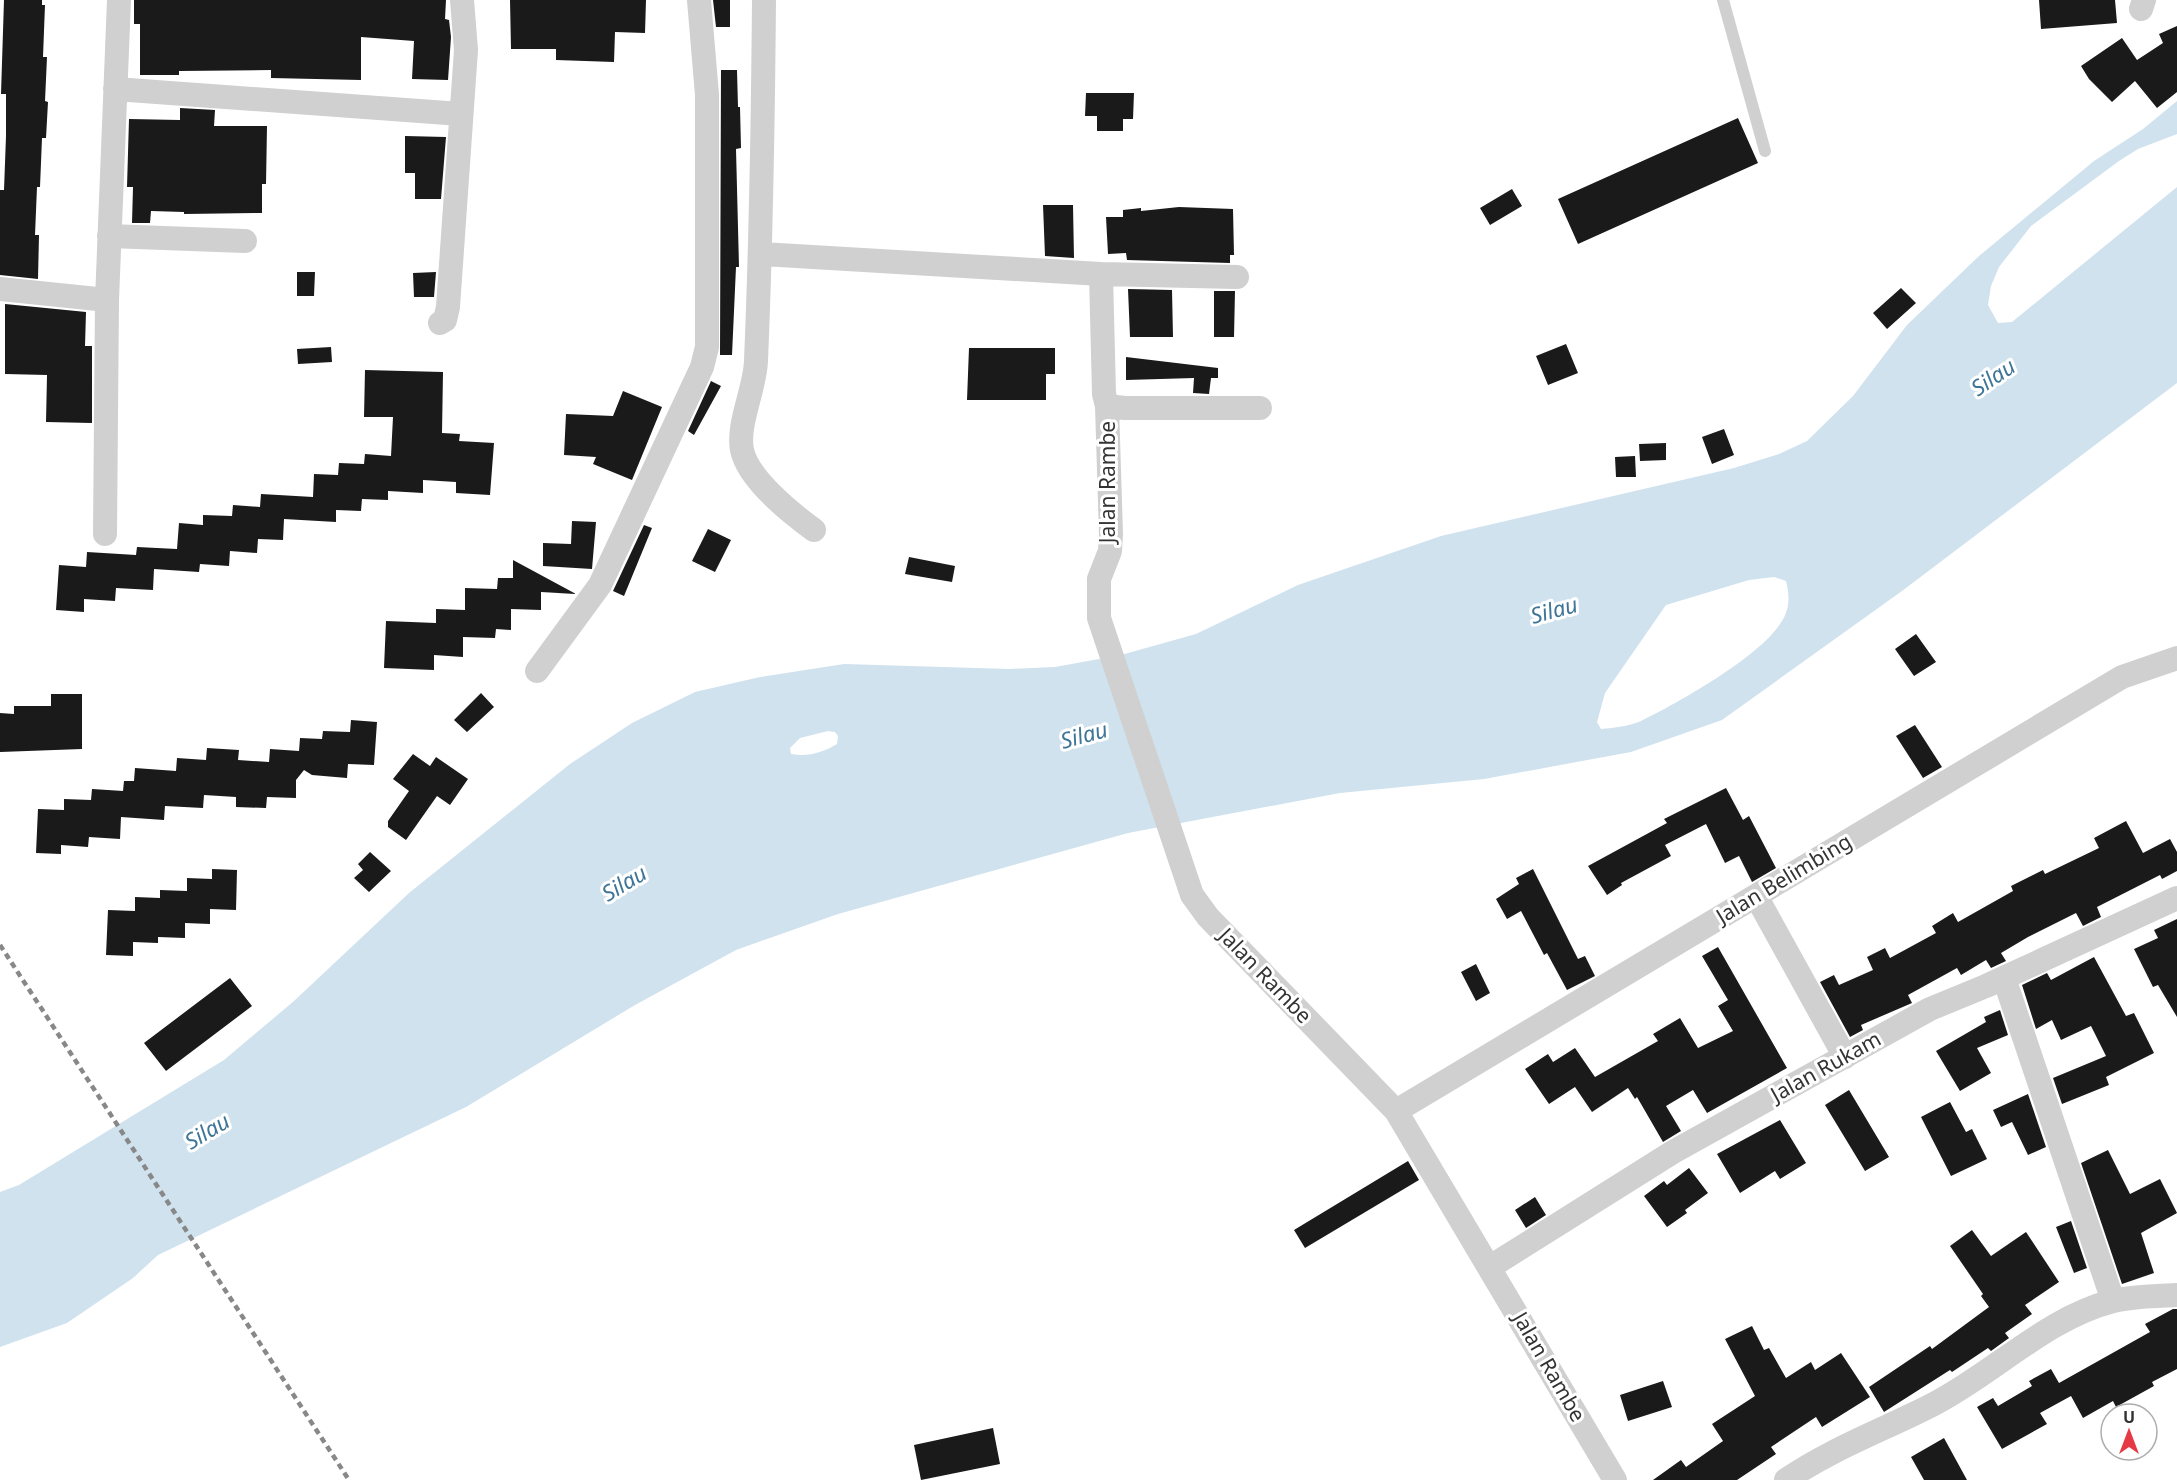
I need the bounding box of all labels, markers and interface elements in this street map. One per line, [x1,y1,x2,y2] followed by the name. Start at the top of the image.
[1964,350,2021,402] water label: Silau
[1093,421,1121,545] street label: Jalan Rambe
[1527,588,1581,630] water label: Silau
[1057,713,1111,755] water label: Silau
[1709,827,1856,931] street label: Jalan Belimbing
[595,857,652,907] water label: Silau
[1212,920,1318,1029] street label: Jalan Rambe
[1764,1024,1886,1109] street label: Jalan Rukam
[178,1105,235,1155] water label: Silau
[1506,1305,1593,1426] street label: Jalan Rambe
[2099,1402,2159,1462] north arrow
[2123,1406,2135,1428] text: U

